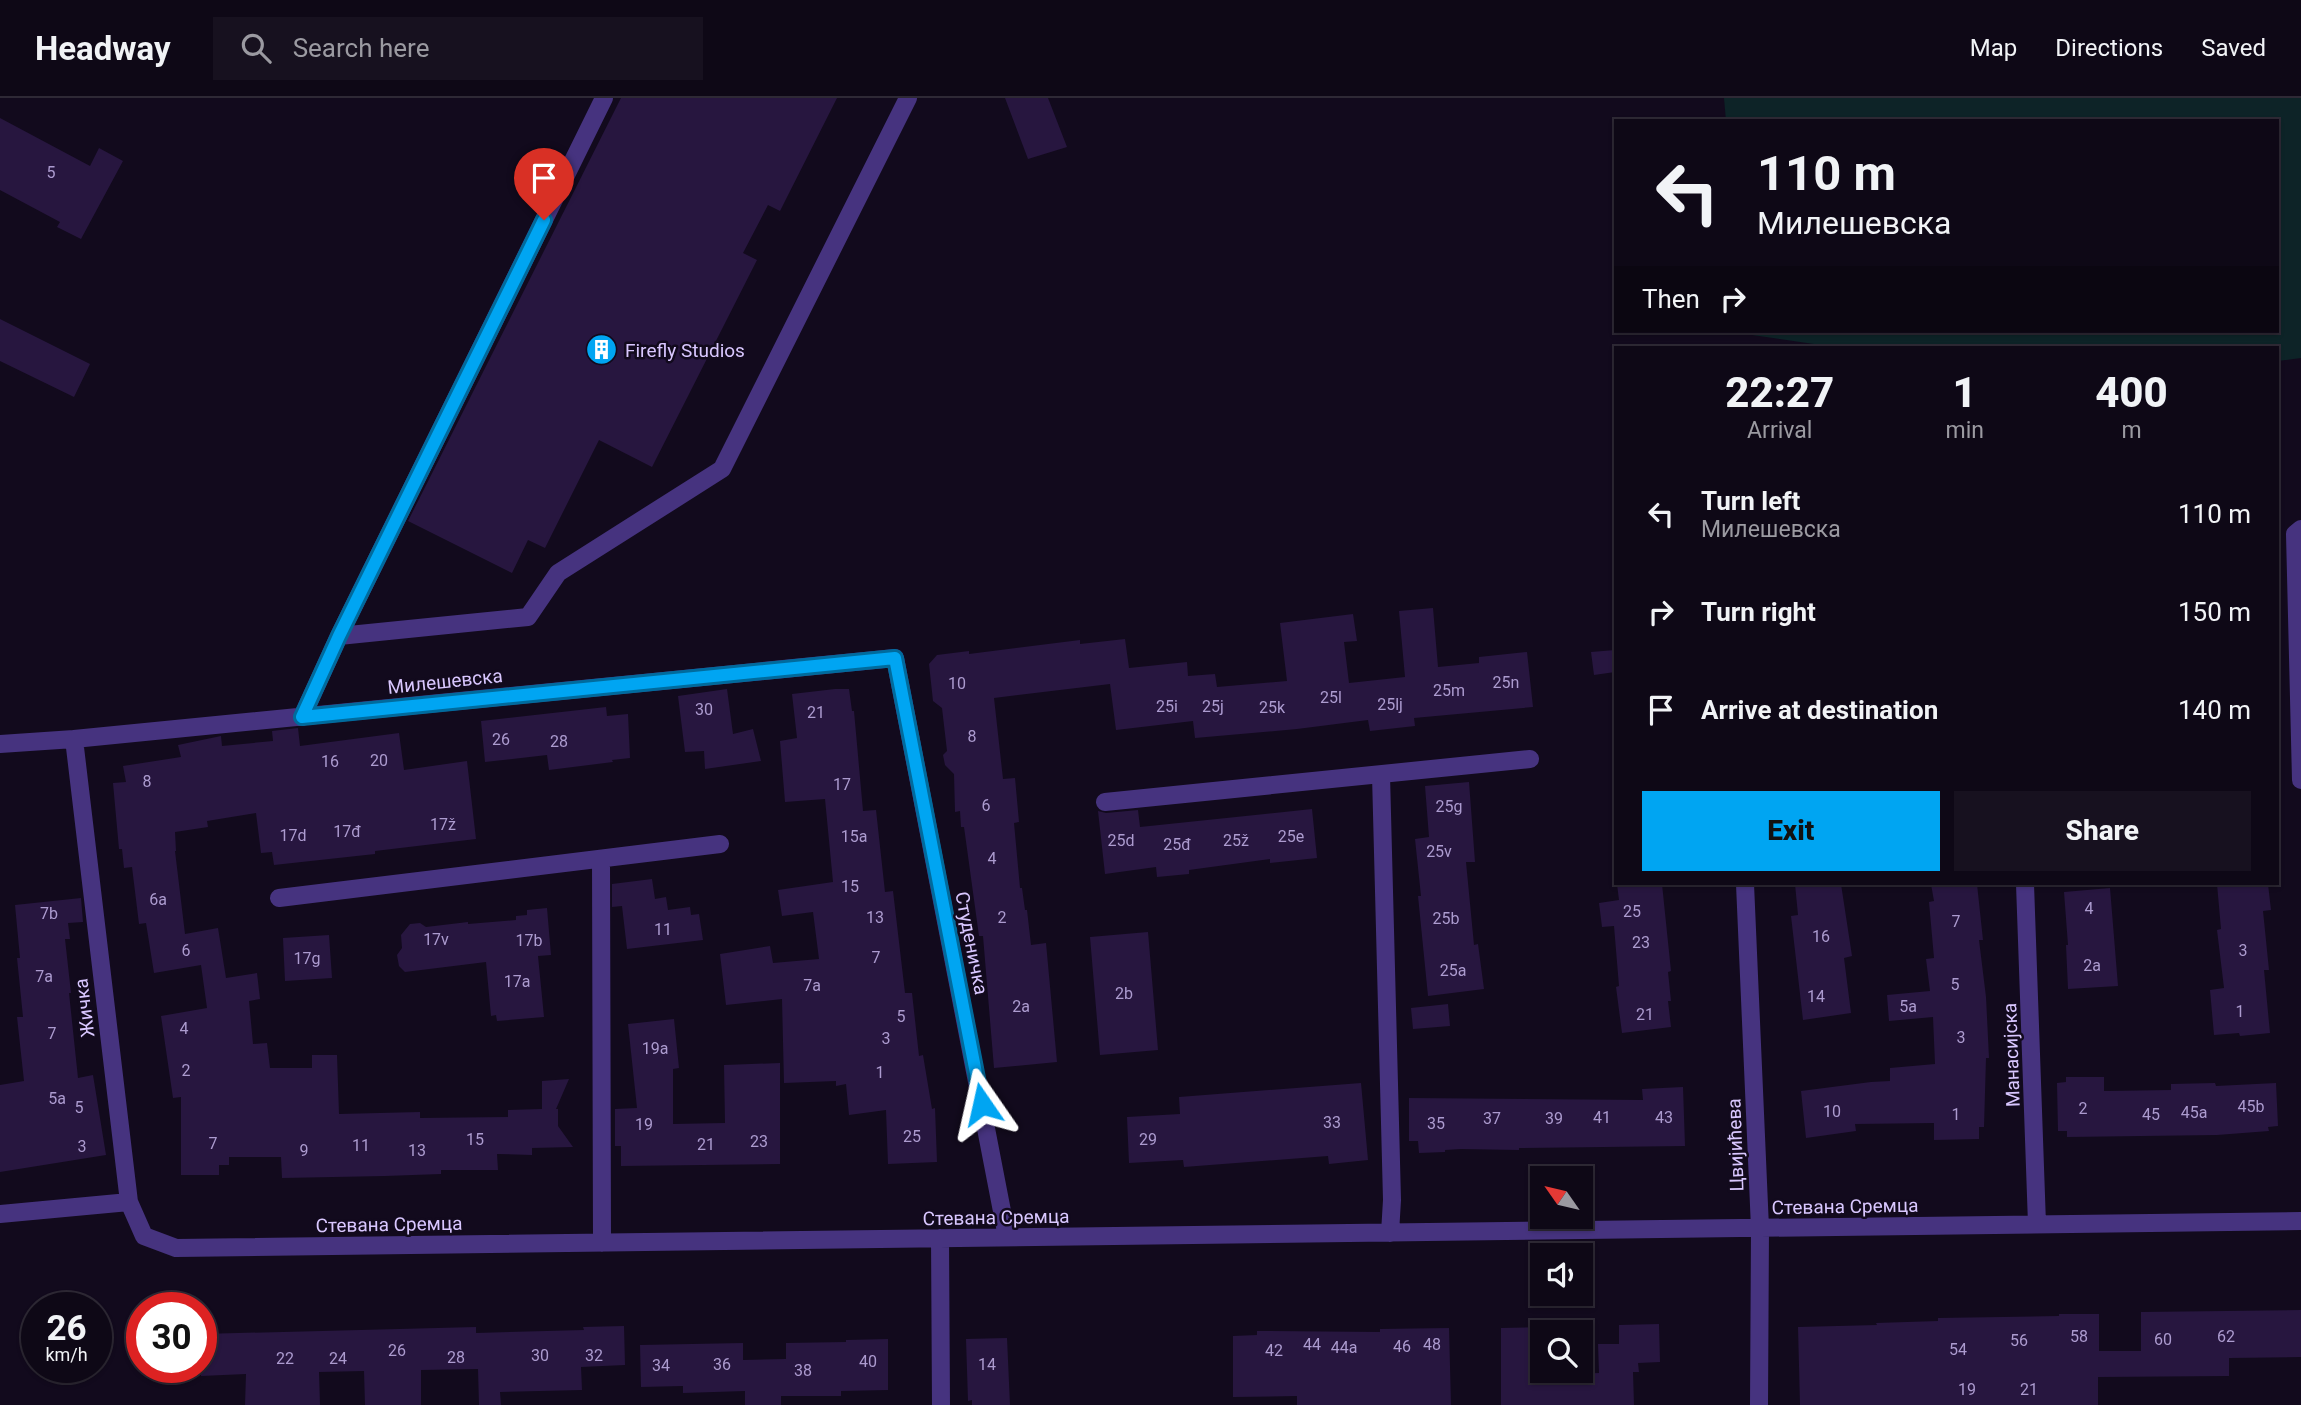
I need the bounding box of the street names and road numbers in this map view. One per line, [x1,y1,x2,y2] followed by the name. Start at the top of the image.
[386,664,504,699] street label: Милешевска
[950,890,993,997] street label: Студеничка
[69,977,100,1039] street label: Жичка
[1998,1002,2025,1107] street label: Манасијска
[1722,1098,1749,1192] street label: Цвијићева
[1771,1194,1919,1219] street label: Стевана Сремца
[922,1205,1070,1230] street label: Стевана Сремца
[315,1212,463,1237] street label: Стевана Сремца

